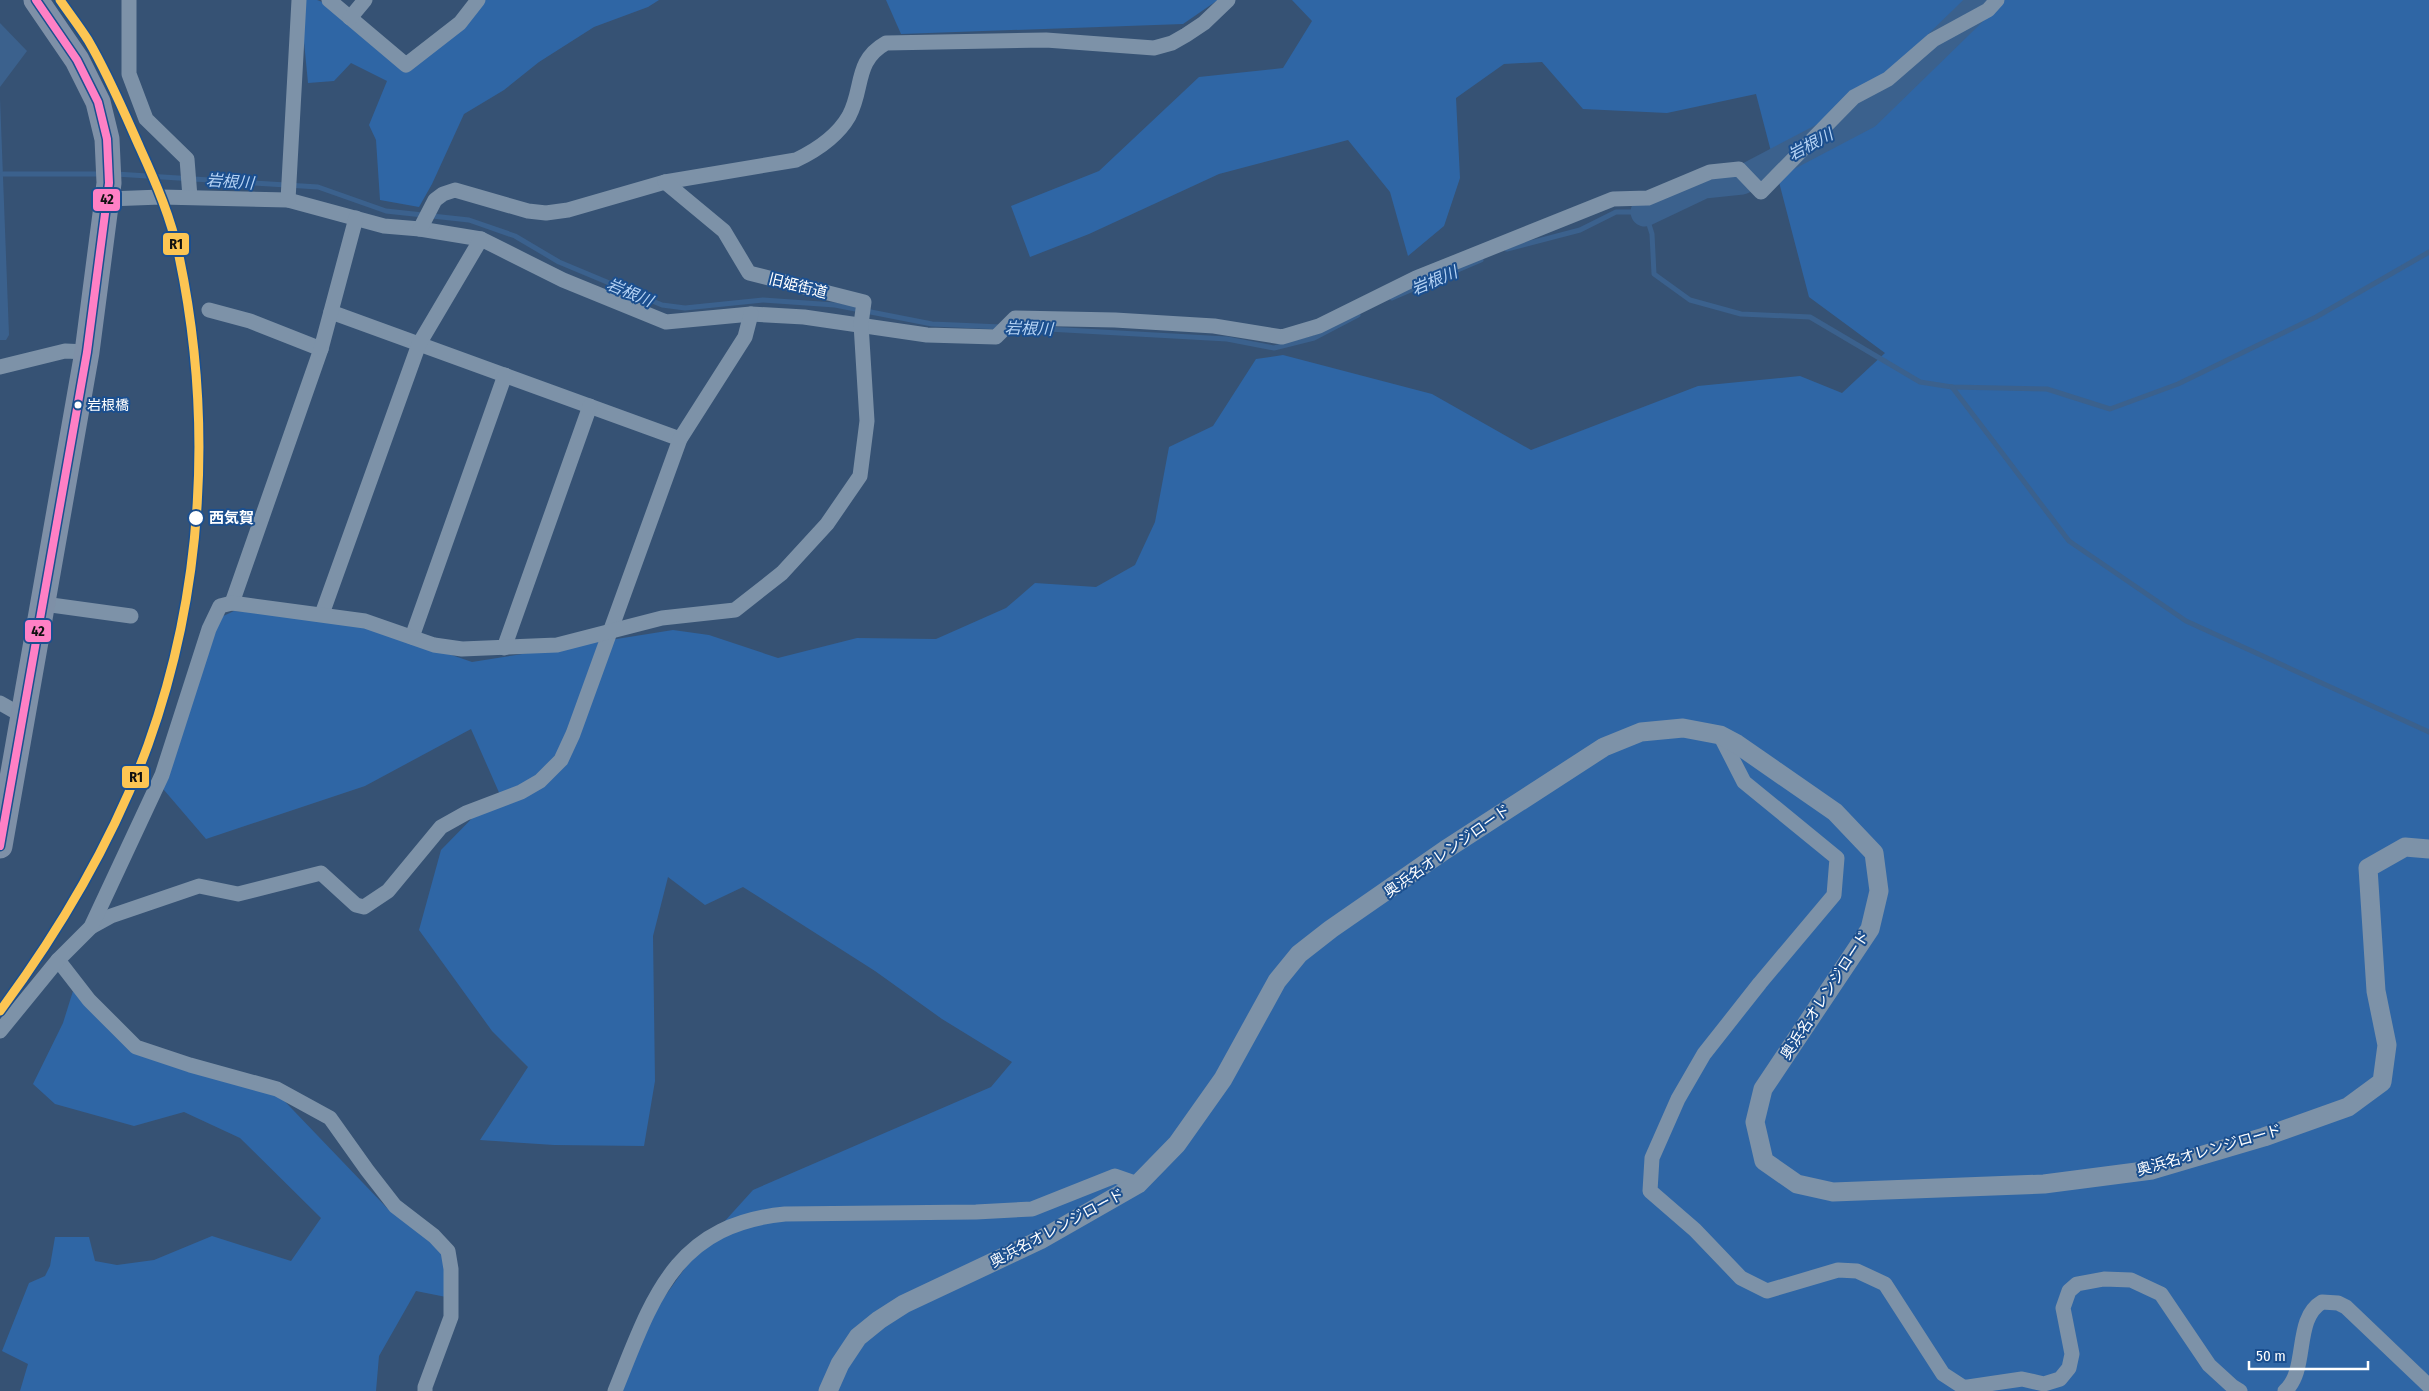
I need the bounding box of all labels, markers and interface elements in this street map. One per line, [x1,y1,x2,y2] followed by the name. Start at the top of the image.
[1785,124,1838,164] water label: 岩根川
[205,170,257,193] water label: 岩根川
[92,188,121,212] line badge: 42
[100,191,114,208] text: 42
[162,232,190,256] line badge: R1
[169,236,183,253] text: R1
[1408,262,1462,299] water label: 岩根川
[767,270,829,302] street label: 旧姫街道
[604,274,657,311] water label: 岩根川
[1005,318,1055,339] water label: 岩根川
[87,397,129,414] place label: 岩根橋
[73,400,83,410] marker: 岩根橋
[187,509,205,527] marker: 西気賀
[209,509,254,527] place label: 西気賀
[24,619,52,643] line badge: 42
[31,623,45,640] text: 42
[121,765,150,789] line badge: R1
[129,769,143,786] text: R1
[1380,801,1514,901] street label: 奥浜名オレンジロード
[1777,927,1873,1063] street label: 奥浜名オレンジロード
[2134,1121,2284,1179] street label: 奥浜名オレンジロード
[987,1185,1127,1271] street label: 奥浜名オレンジロード
[2249,1338,2368,1370] scale bar
[2256,1347,2286,1365] text: 50 m

